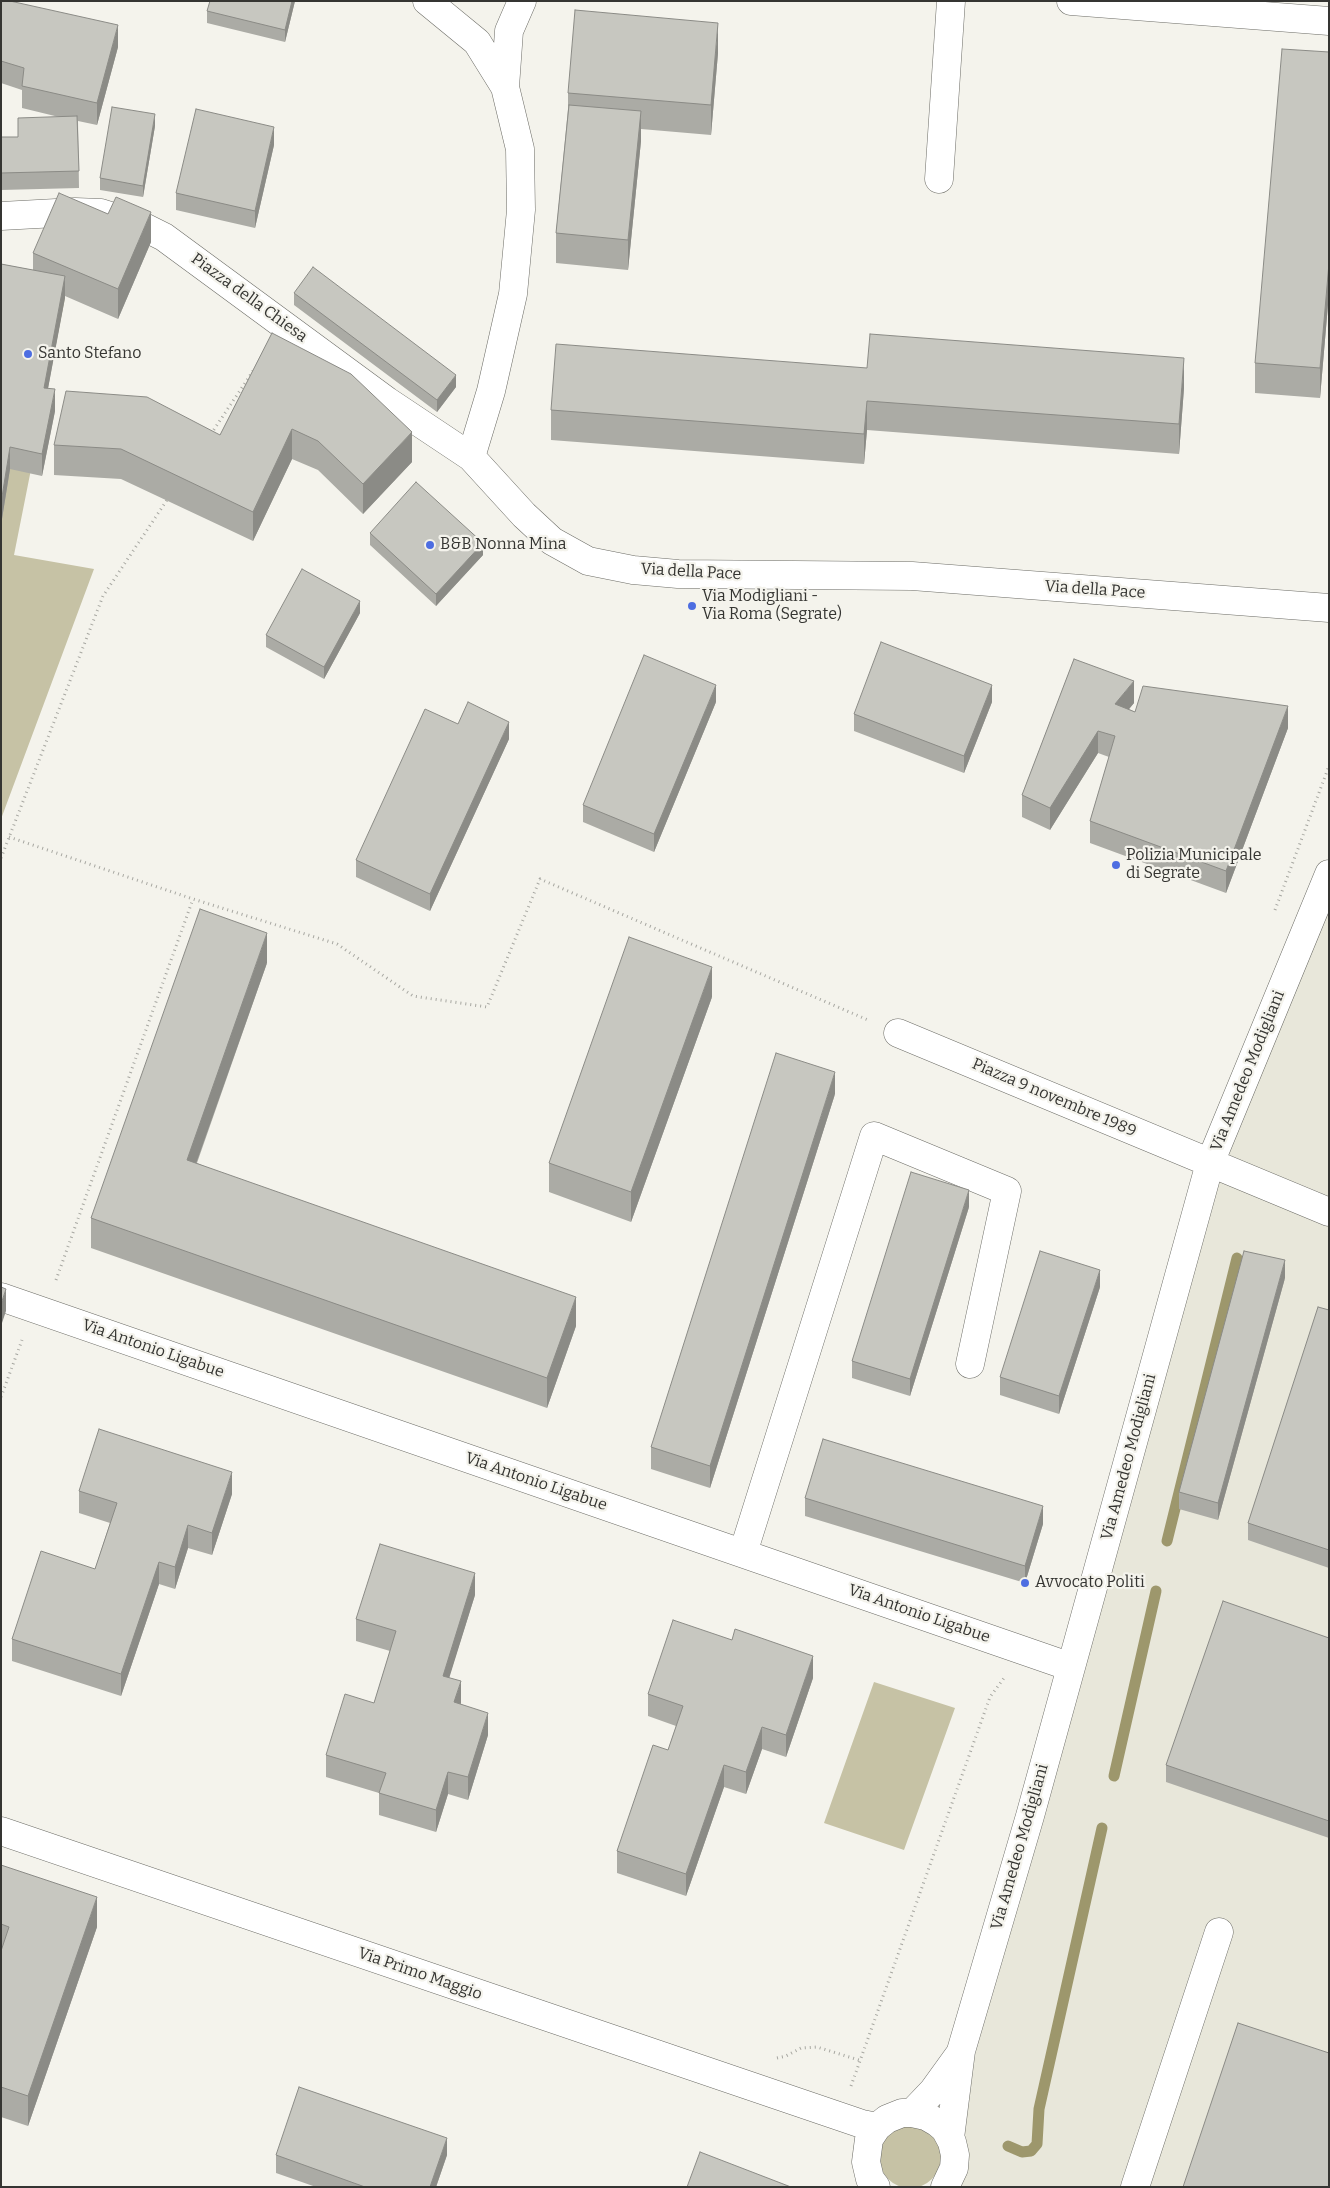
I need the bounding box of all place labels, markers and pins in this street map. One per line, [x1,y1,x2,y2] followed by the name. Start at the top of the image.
[38,344,141,364] place label: Santo Stefano
[22,348,34,360] marker: Santo Stefano
[440,535,567,555] place label: B&B Nonna Mina
[424,539,436,551] marker: B&B Nonna Mina
[702,587,842,625] place label: Via Modigliani - Via Roma (Segrate)
[686,600,698,612] marker: Via Modigliani - Via Roma (Segrate)
[1126,846,1262,884] place label: Polizia Municipale di Segrate
[1110,859,1122,871] marker: Polizia Municipale di Segrate
[1035,1573,1145,1593] place label: Avvocato Politi
[1019,1577,1031,1589] marker: Avvocato Politi

